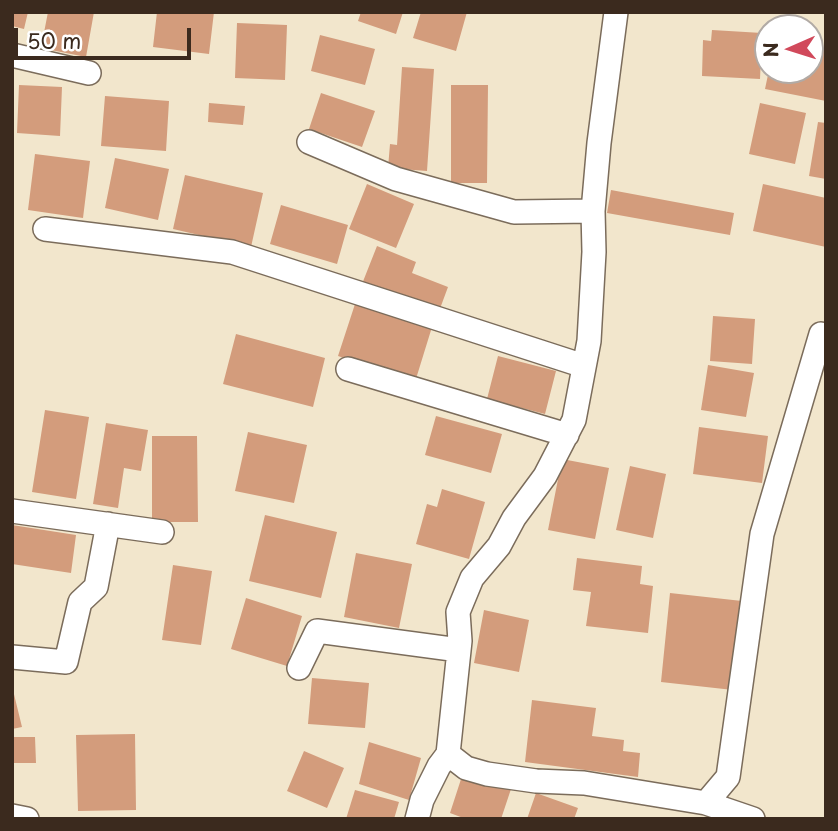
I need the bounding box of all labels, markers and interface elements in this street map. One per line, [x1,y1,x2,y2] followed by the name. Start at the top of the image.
[18,14,194,58] scale bar
[754,14,824,84] north arrow
[27,24,81,56] text: 50 m
[756,42,784,58] text: N

